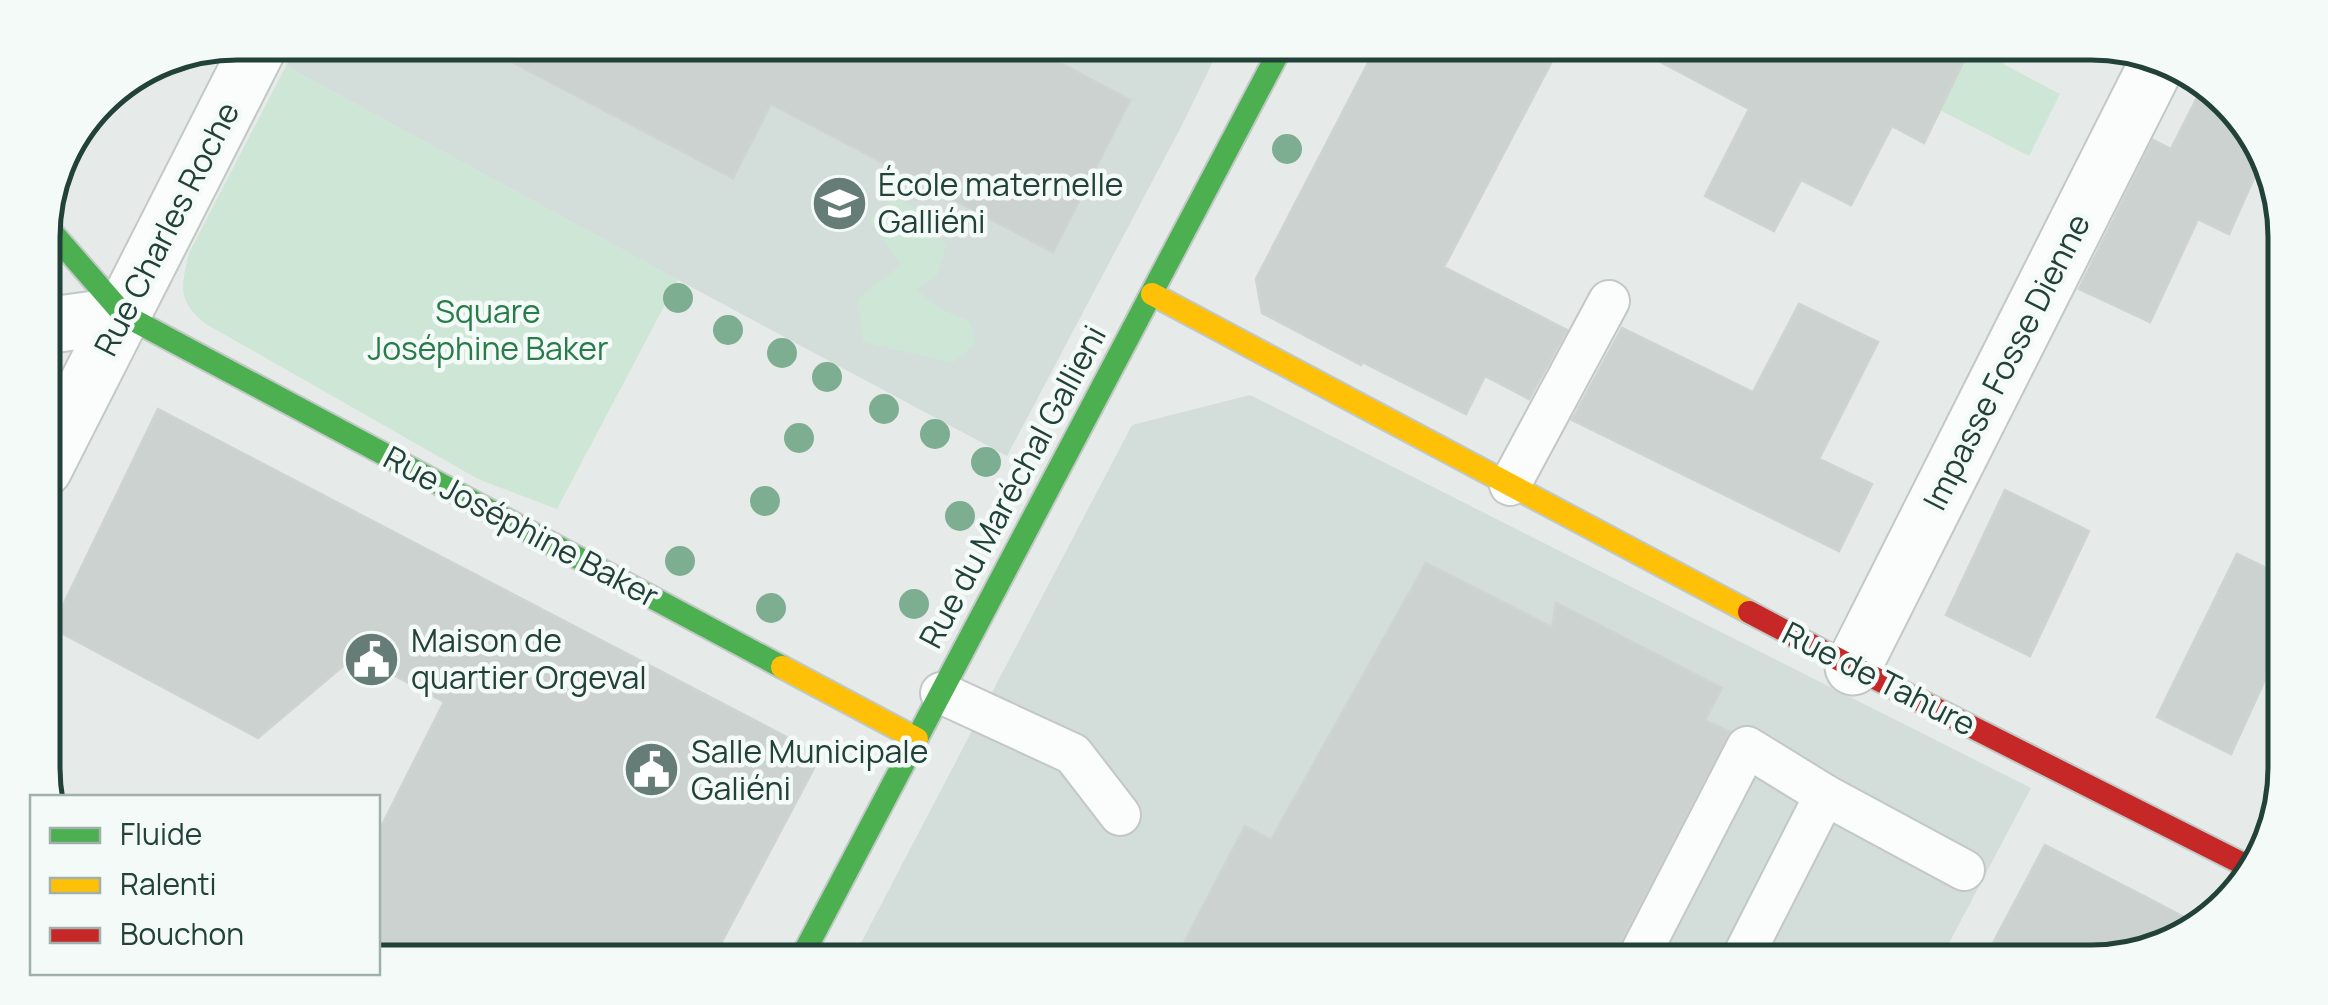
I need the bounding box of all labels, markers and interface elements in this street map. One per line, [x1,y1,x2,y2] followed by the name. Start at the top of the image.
[83,94,249,363] street label: Rue Charles Roche
[878,162,1124,243] place label: École maternelle Galliéni
[809,173,869,233] school or university icon: École maternelle Galliéni
[1912,206,2100,517] street label: Impasse Fosse Dienne
[367,289,609,370] park label: Square Joséphine Baker
[908,318,1116,656] street label: Rue du Maréchal Gallieni
[376,435,667,617] street label: Rue Joséphine Baker
[1775,611,1983,746] street label: Rue de Tahure
[411,618,647,699] place label: Maison de quartier Orgeval
[342,629,402,689] public building icon: Maison de quartier Orgeval
[691,729,929,810] place label: Salle Municipale Galiéni
[622,740,682,800] public building icon: Salle Municipale Galiéni
[30,795,380,975] legend
[120,813,202,854] text: Fluide
[120,863,217,904] text: Ralenti
[120,913,244,954] text: Bouchon

